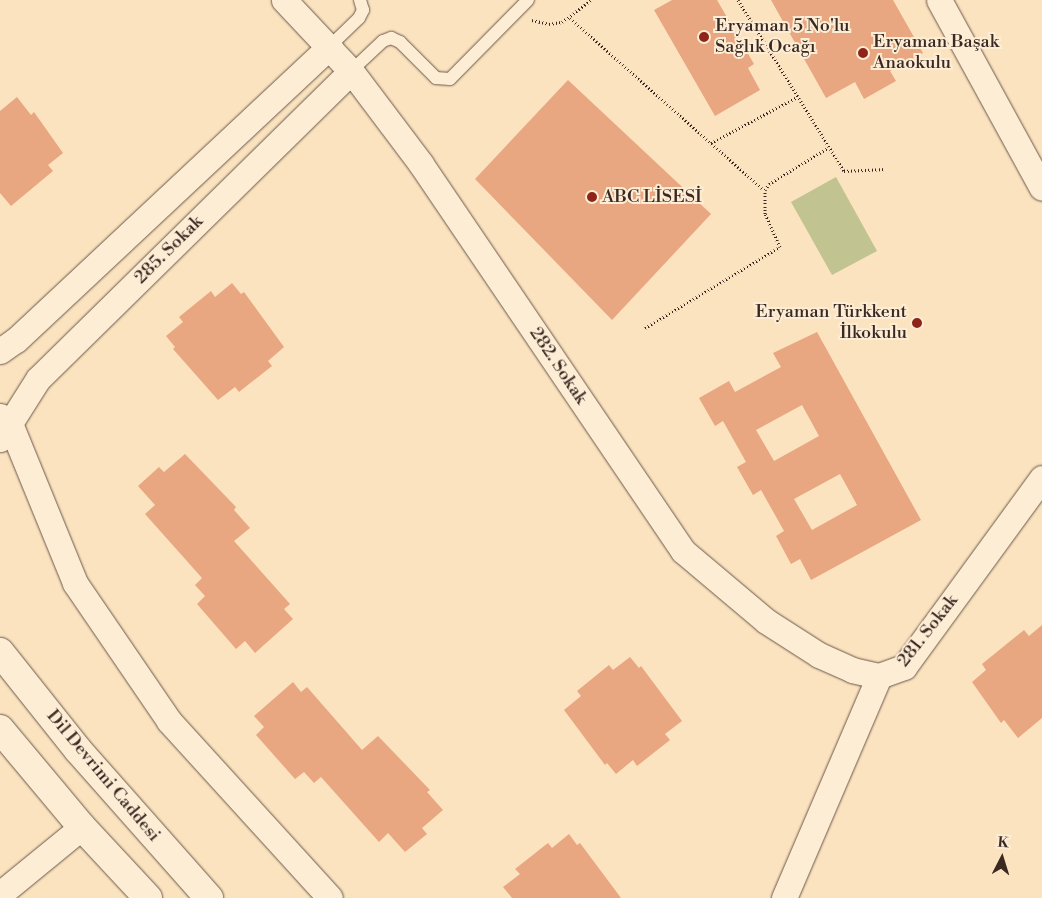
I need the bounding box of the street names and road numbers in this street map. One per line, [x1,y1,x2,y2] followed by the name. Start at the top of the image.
[130,211,208,289] street label: 285. Sokak
[524,323,592,409] street label: 282. Sokak
[893,591,963,671] street label: 281. Sokak
[42,706,164,846] street label: Dil Devrimi Caddesi

